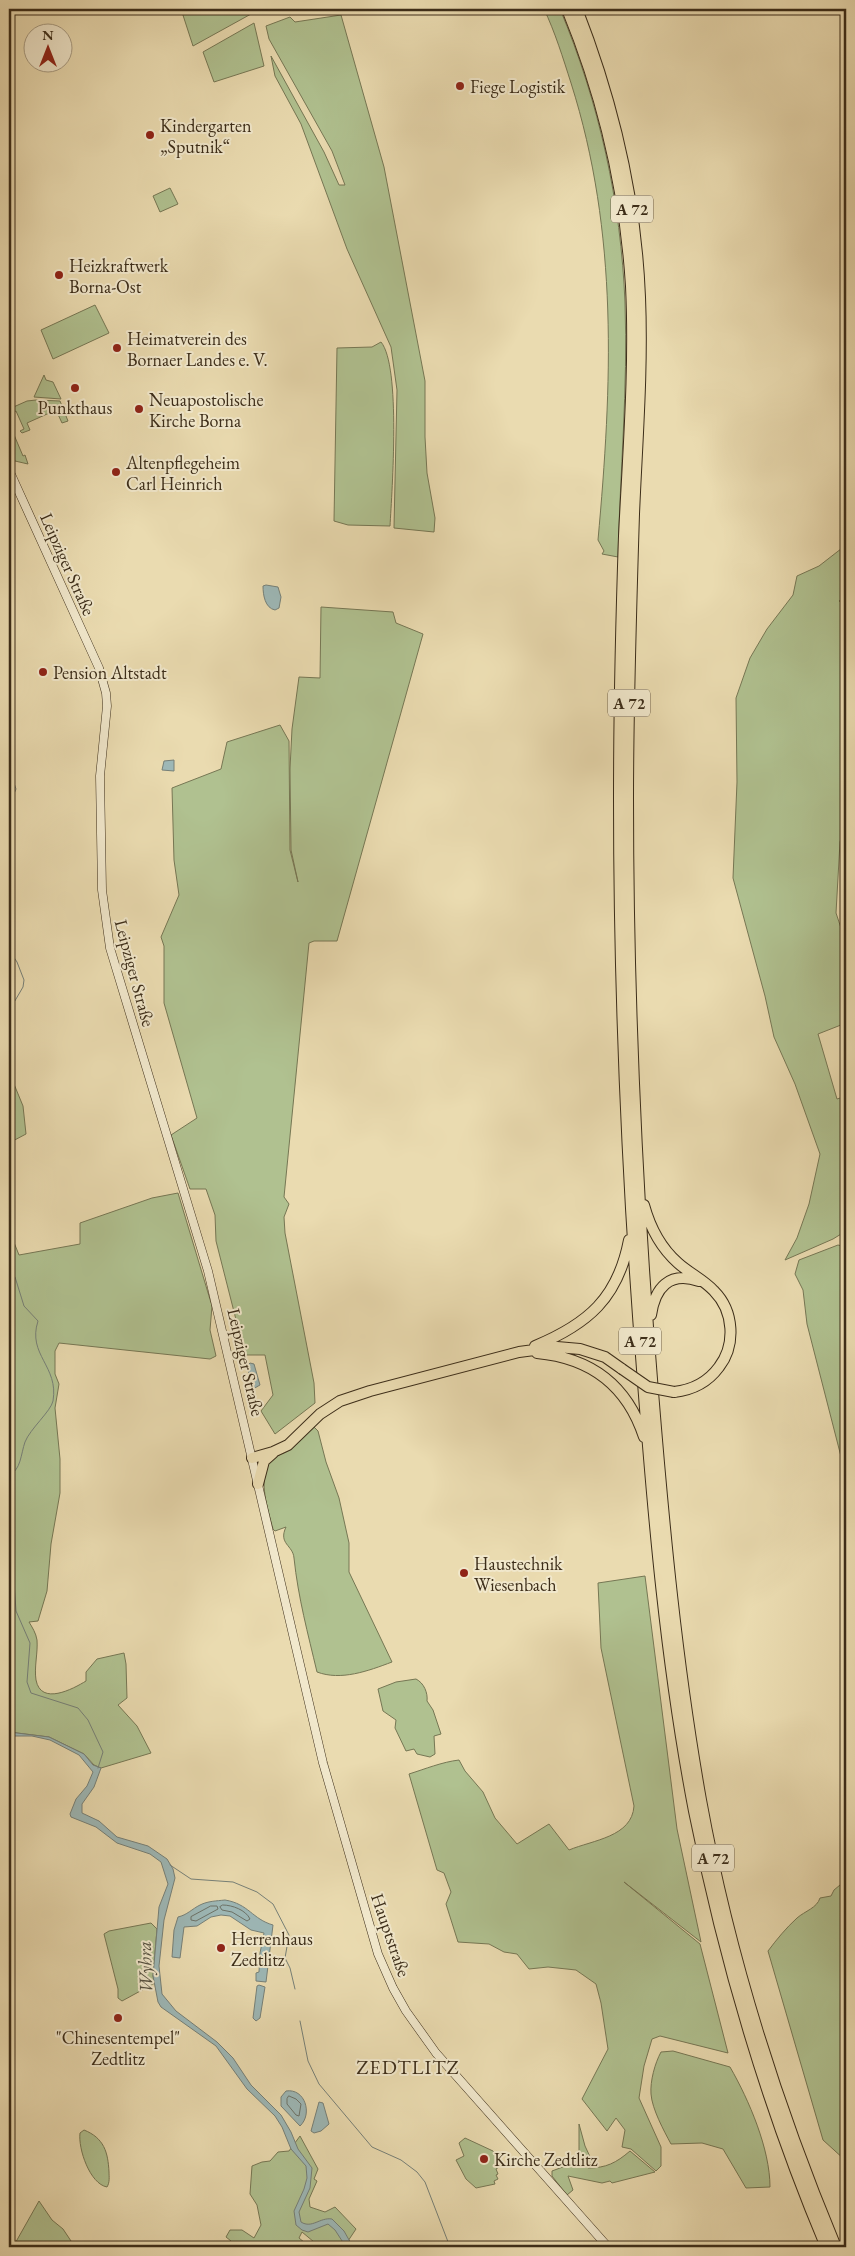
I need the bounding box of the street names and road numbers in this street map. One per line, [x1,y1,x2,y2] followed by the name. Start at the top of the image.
[611,195,653,222] road number: A 72
[35,509,101,619] street label: Leipziger Straße
[608,690,650,716] road number: A 72
[110,917,160,1029] street label: Leipziger Straße
[222,1306,270,1418] street label: Leipziger Straße
[619,1328,661,1354] road number: A 72
[692,1845,734,1872] road number: A 72
[366,1890,416,1980] street label: Hauptstraße

